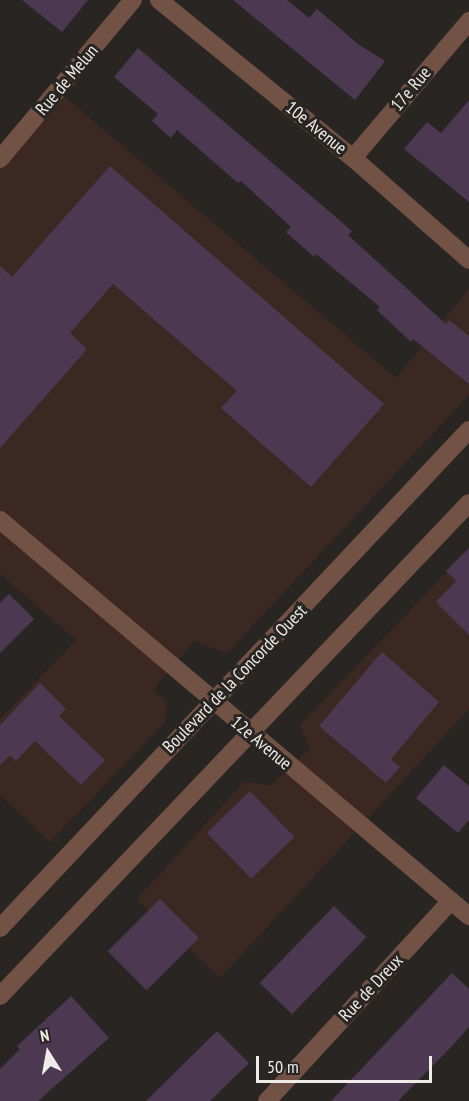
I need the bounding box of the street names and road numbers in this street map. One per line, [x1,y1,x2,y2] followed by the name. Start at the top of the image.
[31,40,103,120] street label: Rue de Melun
[386,62,436,116] street label: 17e Rue
[281,97,351,159] street label: 10e Avenue
[159,600,311,758] street label: Boulevard de la Concorde Ouest
[226,711,296,775] street label: 12e Avenue
[335,950,407,1026] street label: Rue de Dreux

